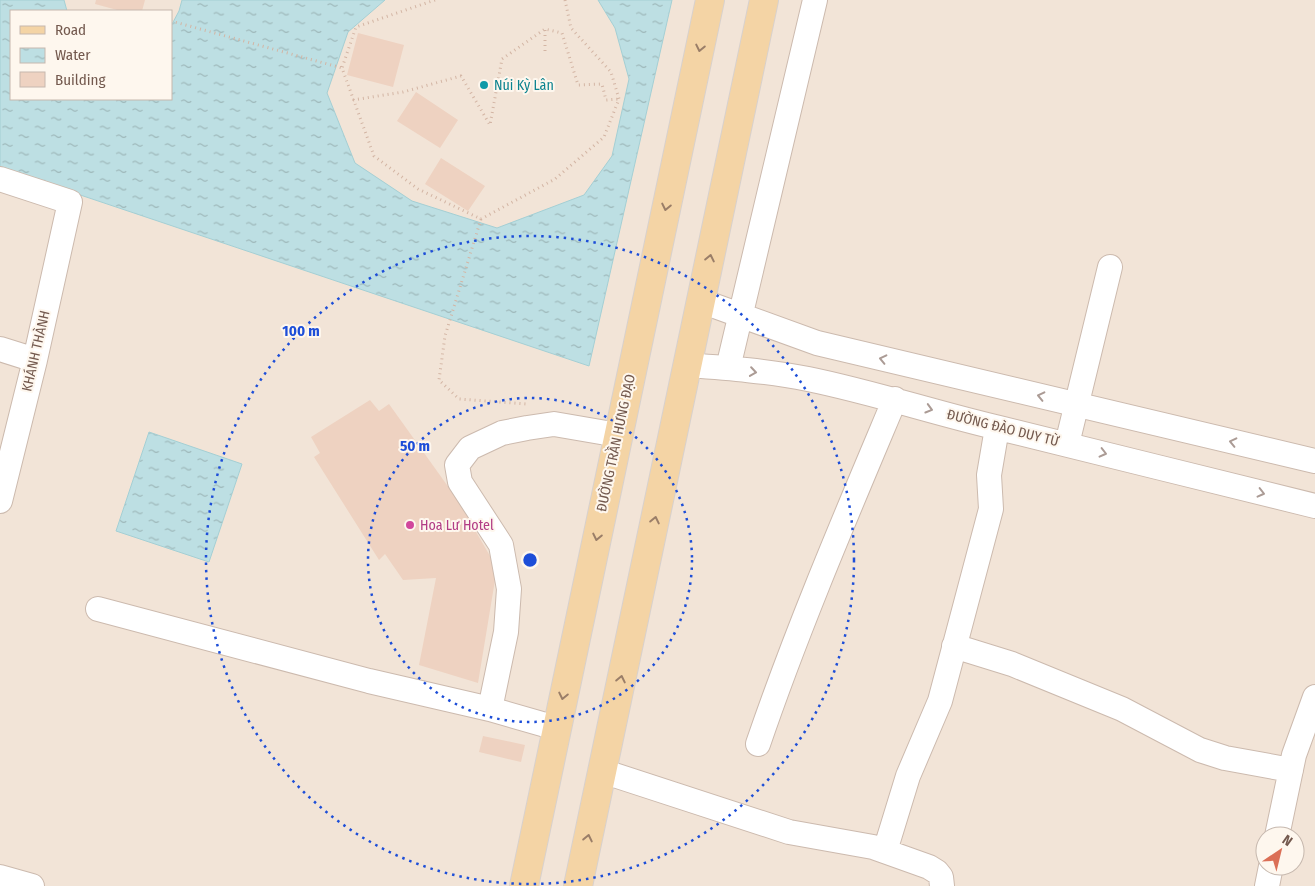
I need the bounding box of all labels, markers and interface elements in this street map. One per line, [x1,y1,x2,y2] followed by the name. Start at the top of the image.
[10,10,172,100] legend
[55,21,86,39] text: Road
[695,43,705,52] one-way arrow
[55,46,91,64] text: Water
[55,71,106,89] text: Building
[494,77,554,94] place label: Núi Kỳ Lân
[478,79,490,91] marker: Núi Kỳ Lân
[661,202,672,211] one-way arrow
[704,254,714,263] one-way arrow
[17,309,54,393] street label: KHÁNH THÀNH
[282,322,320,340] text: 100 m
[879,354,888,365] one-way arrow
[749,366,757,376] one-way arrow
[590,372,639,513] street label: ĐƯỜNG TRẦN HƯNG ĐẠO
[1037,391,1046,402] one-way arrow
[924,403,933,413] one-way arrow
[945,405,1061,450] street label: ĐƯỜNG ĐÀO DUY TỪ
[400,437,430,455] text: 50 m
[1229,437,1238,448] one-way arrow
[1099,447,1108,458] one-way arrow
[1257,487,1265,498] one-way arrow
[649,516,660,525] one-way arrow
[420,517,494,534] place label: Hoa Lư Hotel
[404,519,416,531] marker: Hoa Lư Hotel
[592,533,602,541] one-way arrow
[521,551,539,569] centre of rings
[616,675,626,684] one-way arrow
[558,692,569,700] one-way arrow
[1255,826,1305,876] north arrow
[1279,831,1295,850] text: N
[582,834,593,843] one-way arrow

